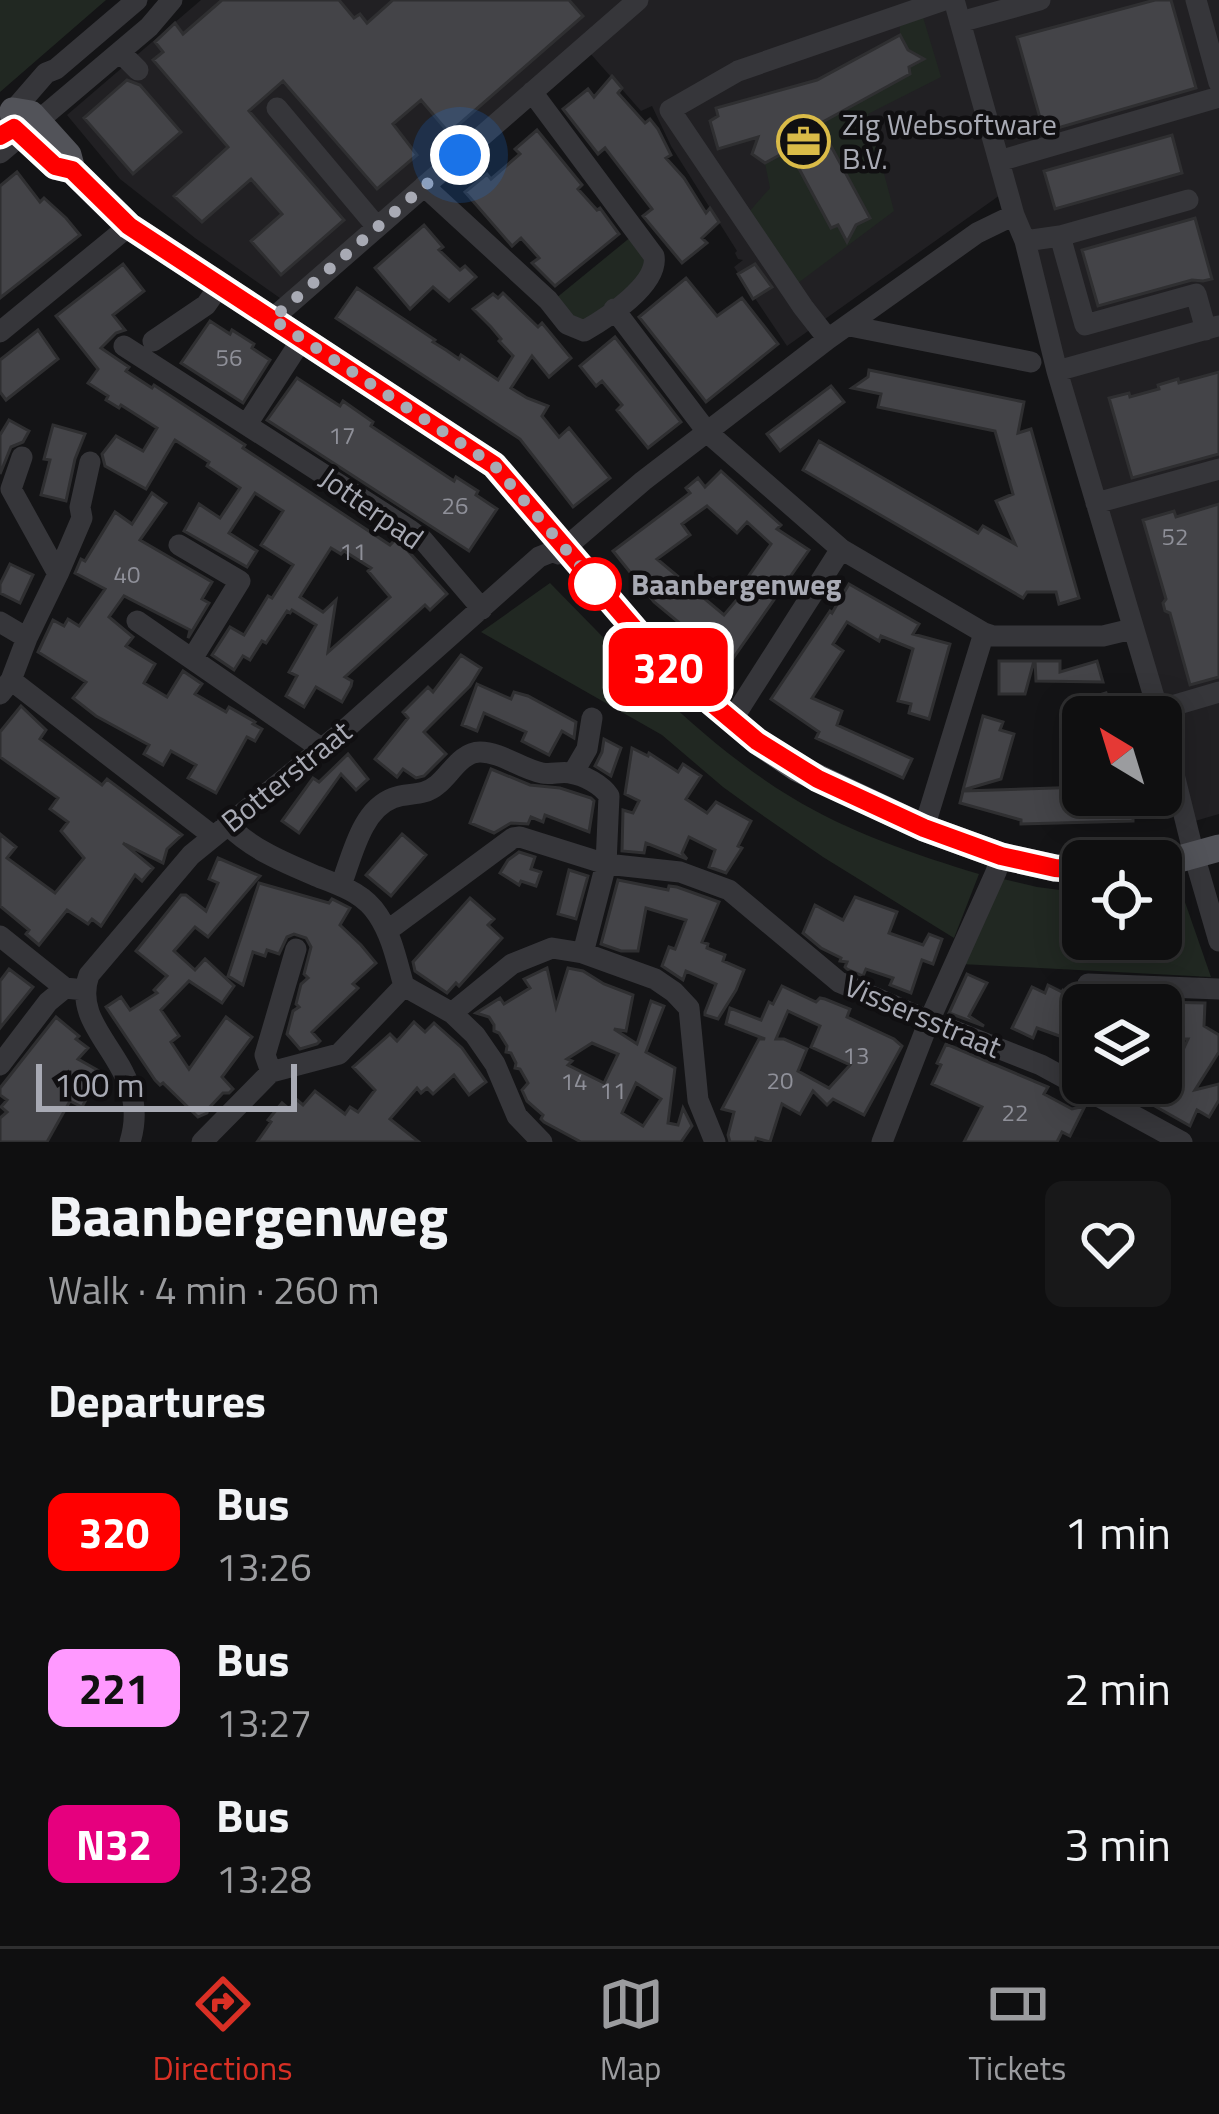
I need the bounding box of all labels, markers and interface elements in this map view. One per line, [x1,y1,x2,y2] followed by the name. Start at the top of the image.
[842,101,1057,181] place label: Zig Websoftware B.V.
[775,113,831,169] office icon: Zig Websoftware B.V.
[430,125,490,185] your location
[216,339,242,375] house number: 56
[329,417,355,453] house number: 17
[311,455,433,561] street label: Jotterpad
[442,487,468,523] house number: 26
[1162,518,1188,554] house number: 52
[340,533,366,569] house number: 11
[114,556,140,592] house number: 40
[570,559,620,609] marker: Baanbergenweg
[631,561,842,607] place label: Baanbergenweg
[599,628,737,706] line badge: 320
[633,635,703,699] text: 320
[1062,696,1182,816] north arrow
[1062,696,1182,1104] map controls
[211,709,362,843] street label: Botterstraat
[1062,840,1182,960] button: locate
[837,962,1009,1070] street label: Vissersstraat
[1062,984,1182,1104] button: layers
[843,1037,869,1073] house number: 13
[36,1058,297,1111] scale bar
[54,1060,144,1110] text: 100 m
[767,1062,793,1098] house number: 20
[561,1063,587,1099] house number: 14
[600,1072,626,1108] house number: 11
[1002,1094,1028,1130] house number: 22
[48,1171,448,1258] text: Baanbergenweg
[1045,1181,1171,1307] button: heart
[48,1260,380,1319] text: Walk · 4 min · 260 m
[48,1366,266,1434] text: Departures
[216,1469,290,1537] text: Bus
[1064,1498,1171,1566] text: 1 min
[79,1500,149,1564] text: 320
[216,1537,312,1596] text: 13:26
[216,1625,290,1693] text: Bus
[1064,1654,1171,1722] text: 2 min
[79,1656,149,1720] text: 221
[216,1693,312,1752] text: 13:27
[216,1781,290,1849] text: Bus
[1064,1810,1171,1878] text: 3 min
[76,1812,152,1876] text: N32
[216,1849,312,1908] text: 13:28
[153,1971,292,2093] tab: Directions
[598,1971,664,2093] tab: Map
[969,1971,1066,2093] tab: Tickets

